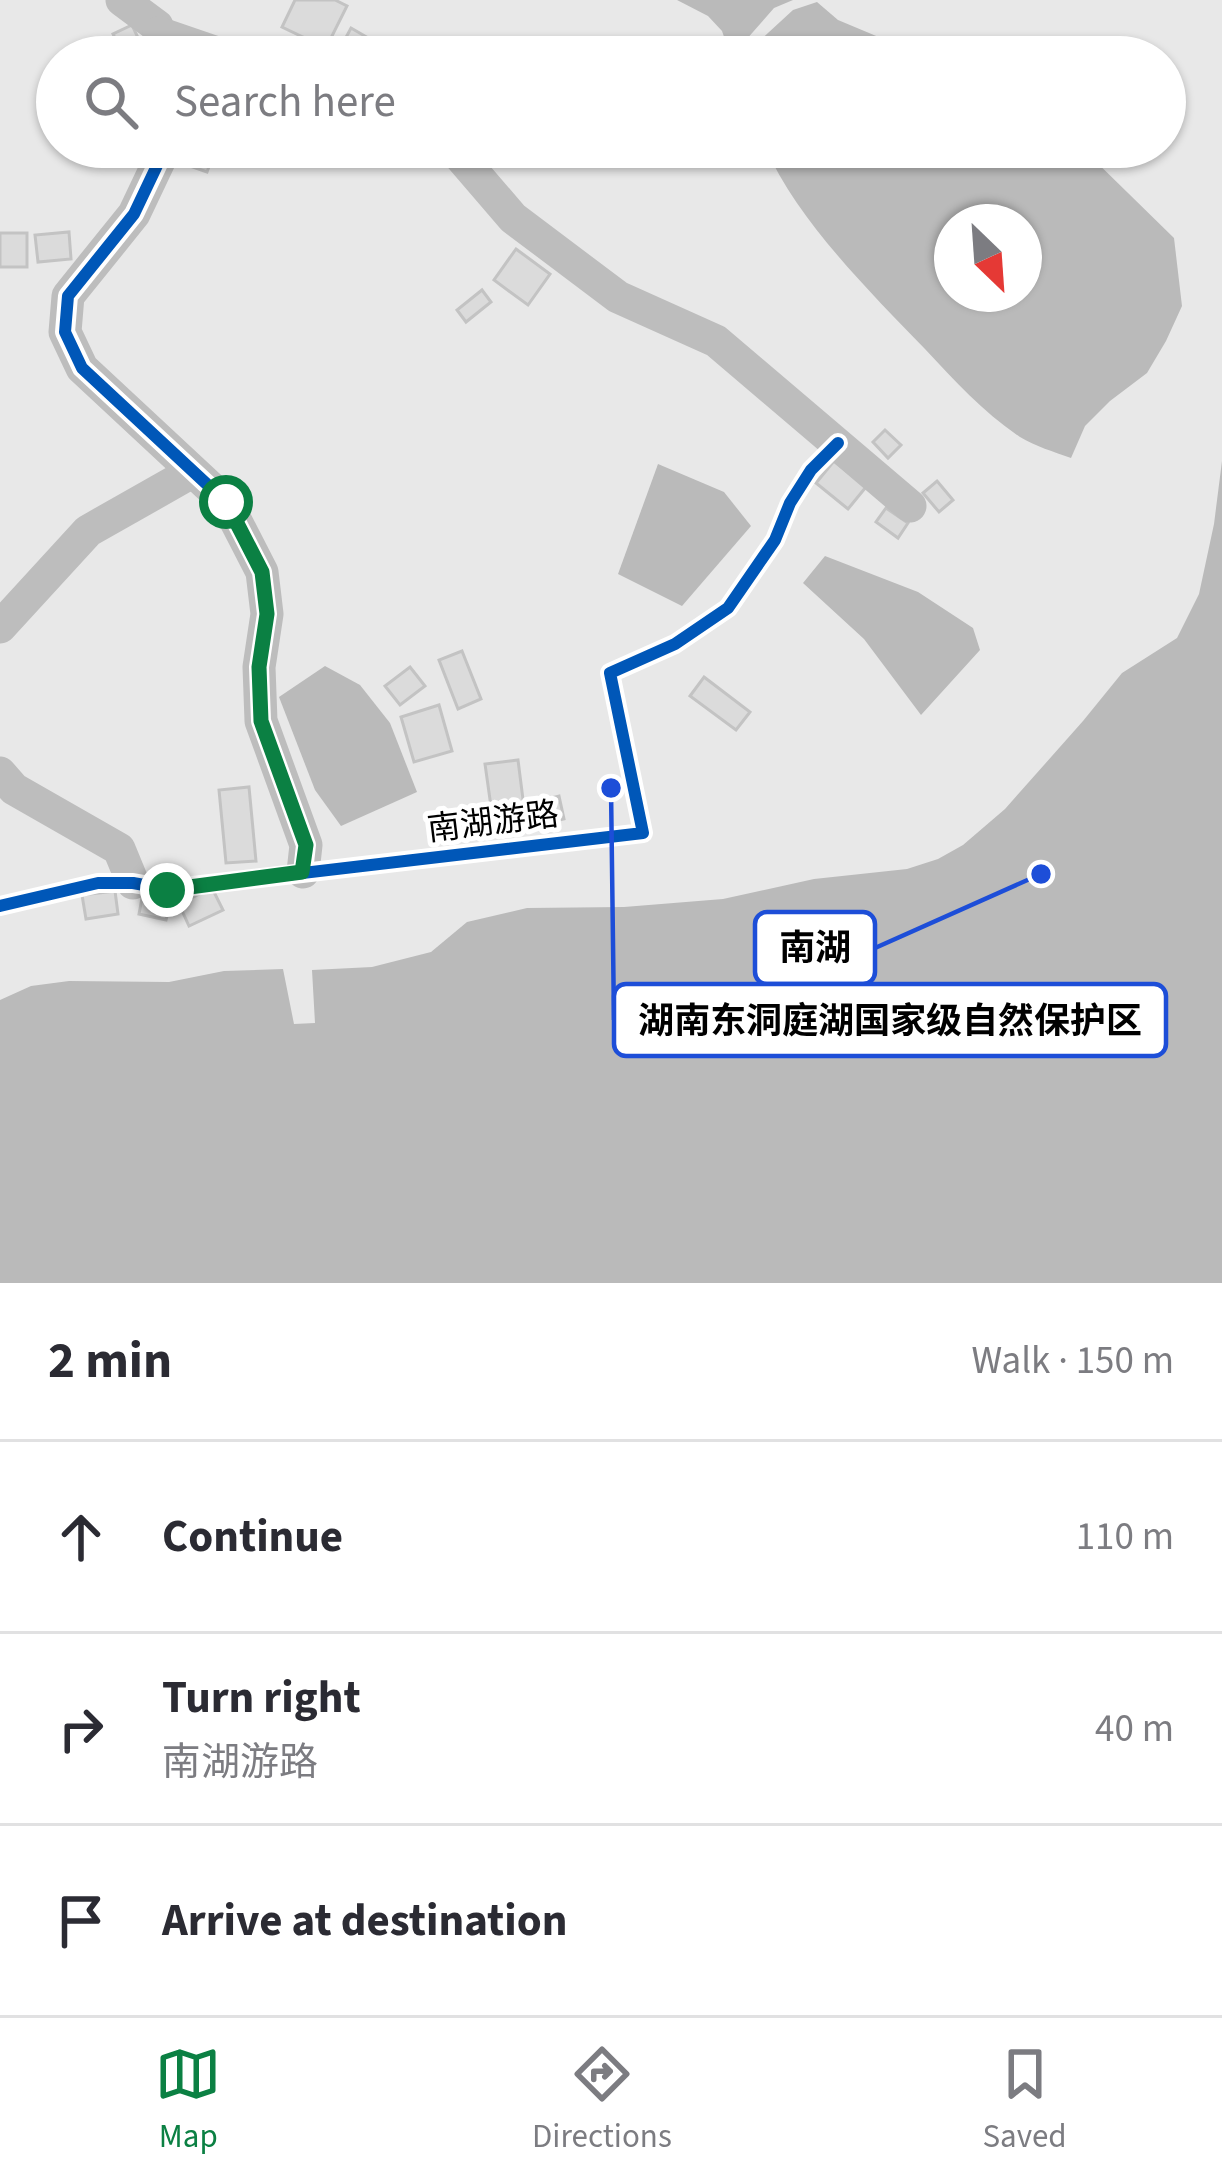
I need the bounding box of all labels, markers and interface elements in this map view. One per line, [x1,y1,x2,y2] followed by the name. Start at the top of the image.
[36,36,1186,168] search box
[78,69,144,135] icon: search
[174,70,396,134] text: Search here
[934,204,1042,312] north arrow
[199,475,253,529] route start
[425,791,561,853] street label: 南湖游路
[140,863,194,917] route end
[755,912,875,984] callout: 南湖
[779,923,851,974] text: 南湖
[614,984,1166,1056] callout: 湖南东洞庭湖国家级自然保护区
[638,996,1142,1047] text: 湖南东洞庭湖国家级自然保护区
[48,1325,172,1397] text: 2 min
[971,1333,1174,1389] text: Walk · 150 m
[48,1504,114,1570] icon: ahead
[162,1505,343,1569] text: Continue
[1076,1509,1174,1565] text: 110 m
[162,1666,361,1730] text: Turn right
[48,1696,114,1762] icon: right
[1095,1701,1174,1757] text: 40 m
[162,1735,318,1791] text: 南湖游路
[48,1888,114,1954] icon: arrive
[162,1889,567,1953] text: Arrive at destination
[155,2041,221,2160] tab: Map
[532,2041,672,2160] tab: Directions
[982,2041,1067,2160] tab: Saved

